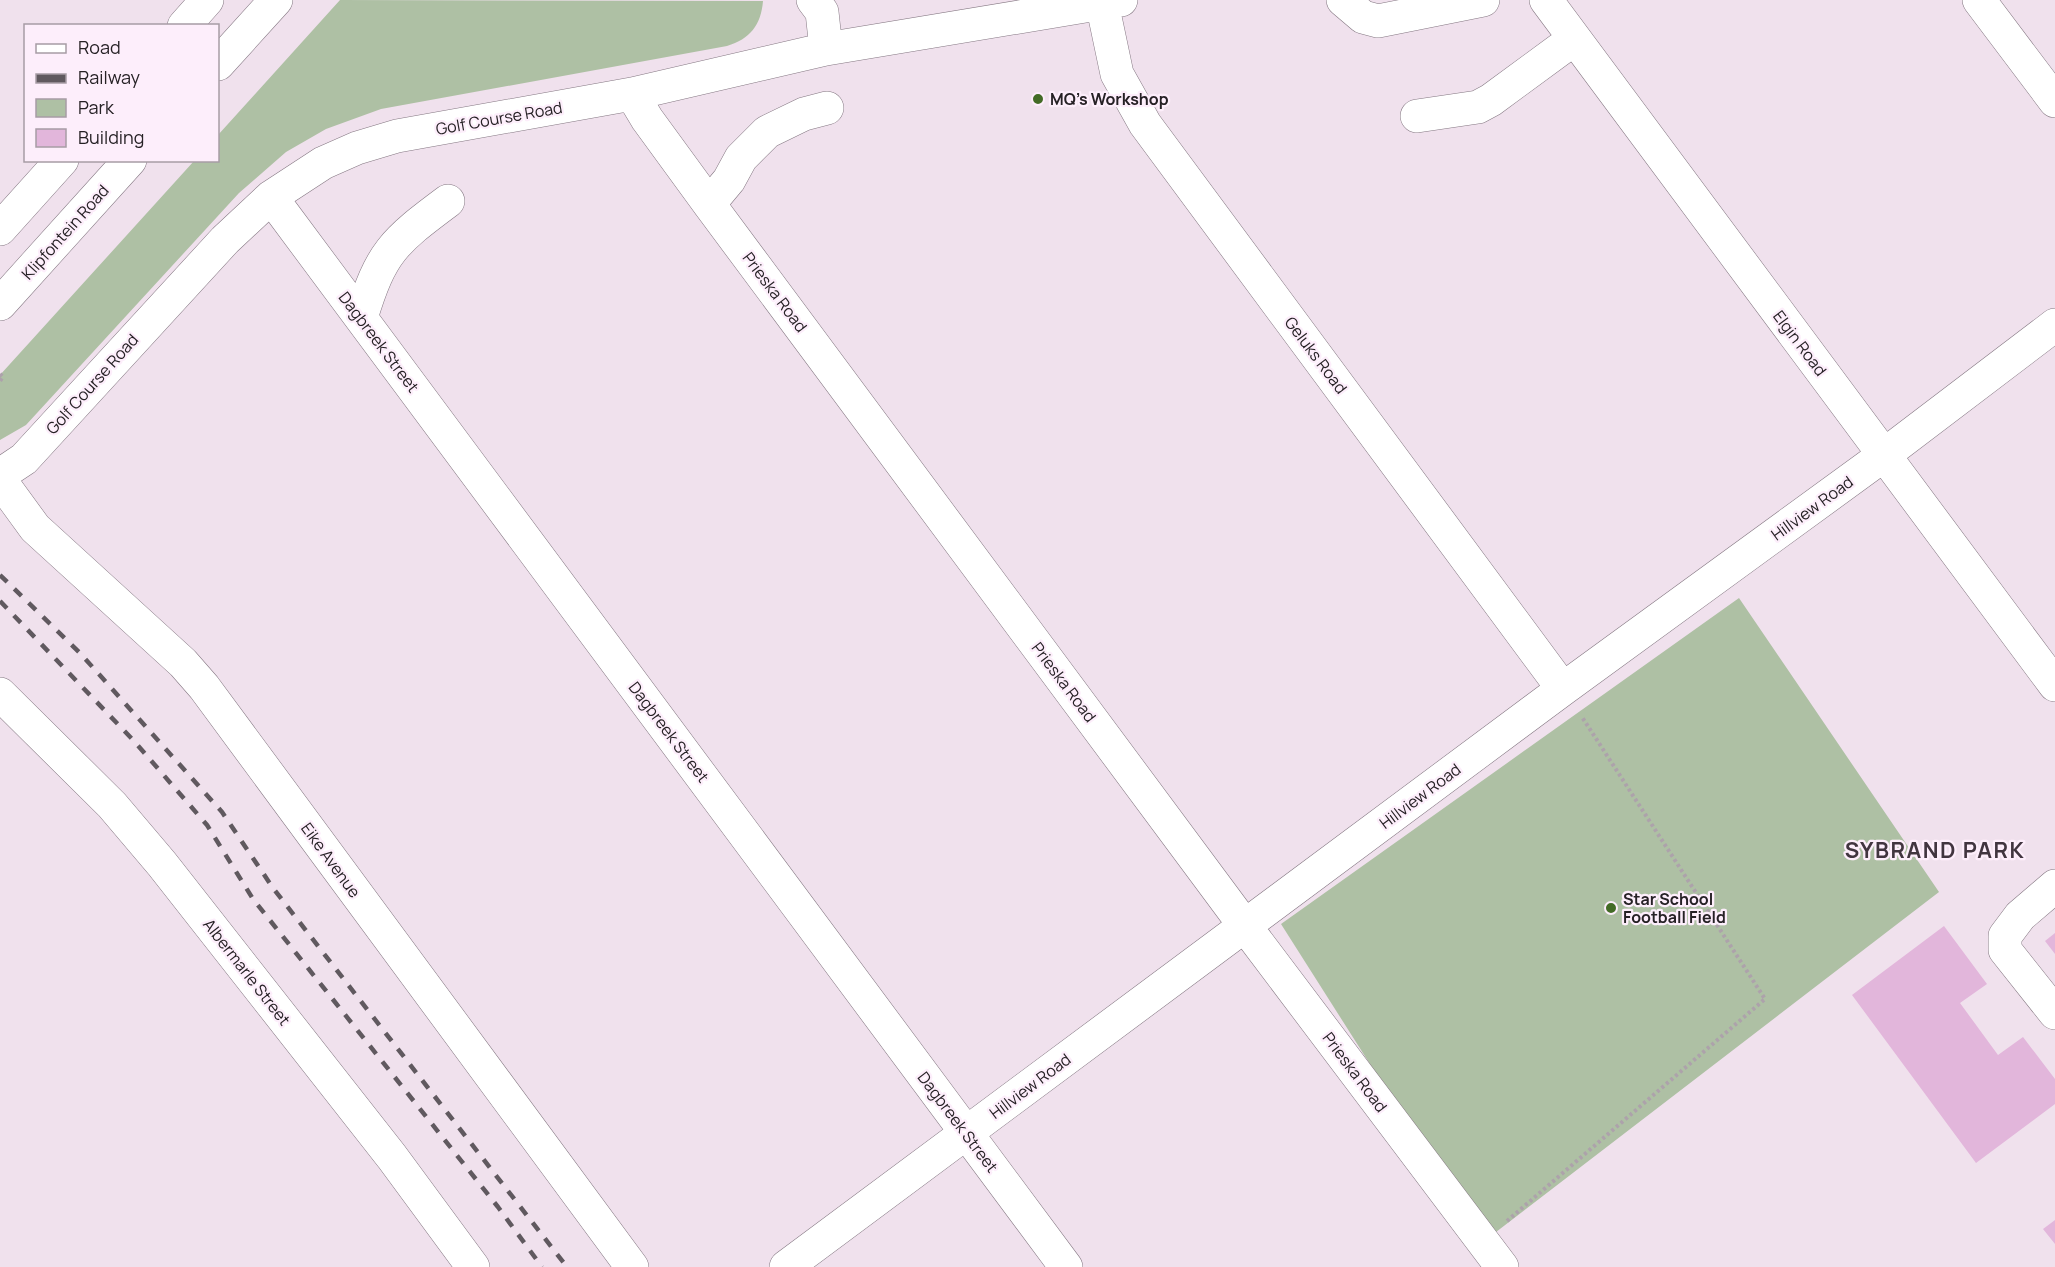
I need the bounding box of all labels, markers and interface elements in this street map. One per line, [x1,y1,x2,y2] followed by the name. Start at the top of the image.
[24,24,219,162] legend
[78,35,121,59] text: Road
[78,65,140,89] text: Railway
[1050,88,1169,110] place label: MQ's Workshop
[1031,92,1045,106] marker: MQ's Workshop
[78,95,115,119] text: Park
[434,96,564,140] street label: Golf Course Road
[78,125,144,149] text: Building
[16,180,114,284] street label: Klipfontein Road
[738,247,812,337] street label: Prieska Road
[334,287,424,397] street label: Dagbreek Street
[1768,306,1832,380] street label: Elgin Road
[1280,312,1352,398] street label: Geluks Road
[41,329,143,439] street label: Golf Course Road
[1767,471,1857,545] street label: Hillview Road
[1027,637,1101,727] street label: Prieska Road
[624,677,714,787] street label: Dagbreek Street
[1375,758,1465,834] street label: Hillview Road
[296,818,366,902] street label: Eike Avenue
[1845,835,2025,865] district label: SYBRAND PARK
[1623,888,1726,928] place label: Star School Football Field
[1604,901,1618,915] marker: Star School Football Field
[198,914,296,1030] street label: Albermarle Street
[1318,1027,1392,1117] street label: Prieska Road
[985,1048,1075,1124] street label: Hillview Road
[913,1067,1003,1177] street label: Dagbreek Street

